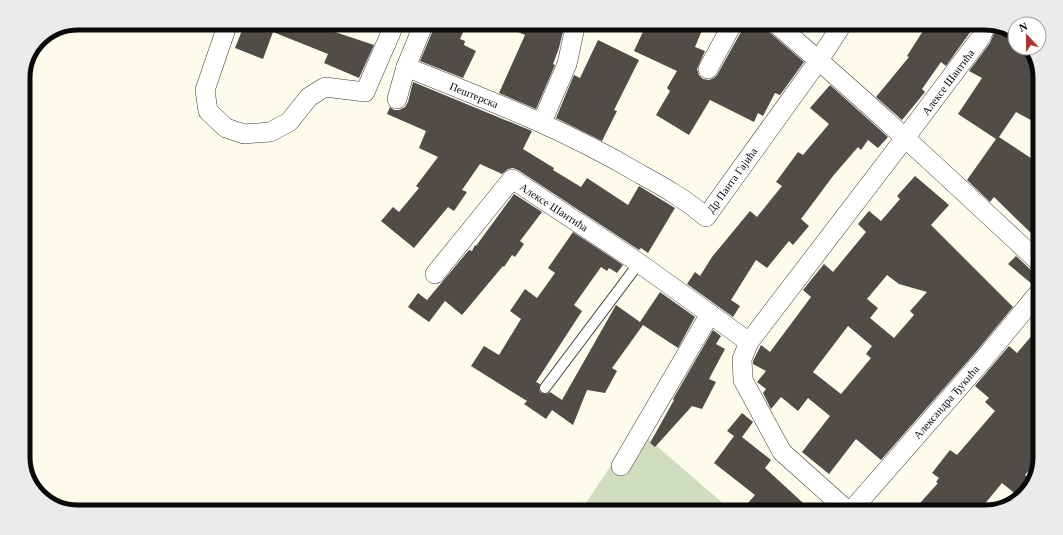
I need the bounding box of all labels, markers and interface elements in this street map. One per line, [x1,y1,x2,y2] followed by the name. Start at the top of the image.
[1007,16,1047,56] north arrow
[1017,20,1029,34] text: N
[919,47,977,117] street label: Алексе Шантића
[448,80,500,110] street label: Пештерска
[704,145,760,215] street label: Др Панта Гајића
[518,180,590,234] street label: Алексе Шантића
[911,363,981,441] street label: Александра Ђукића

